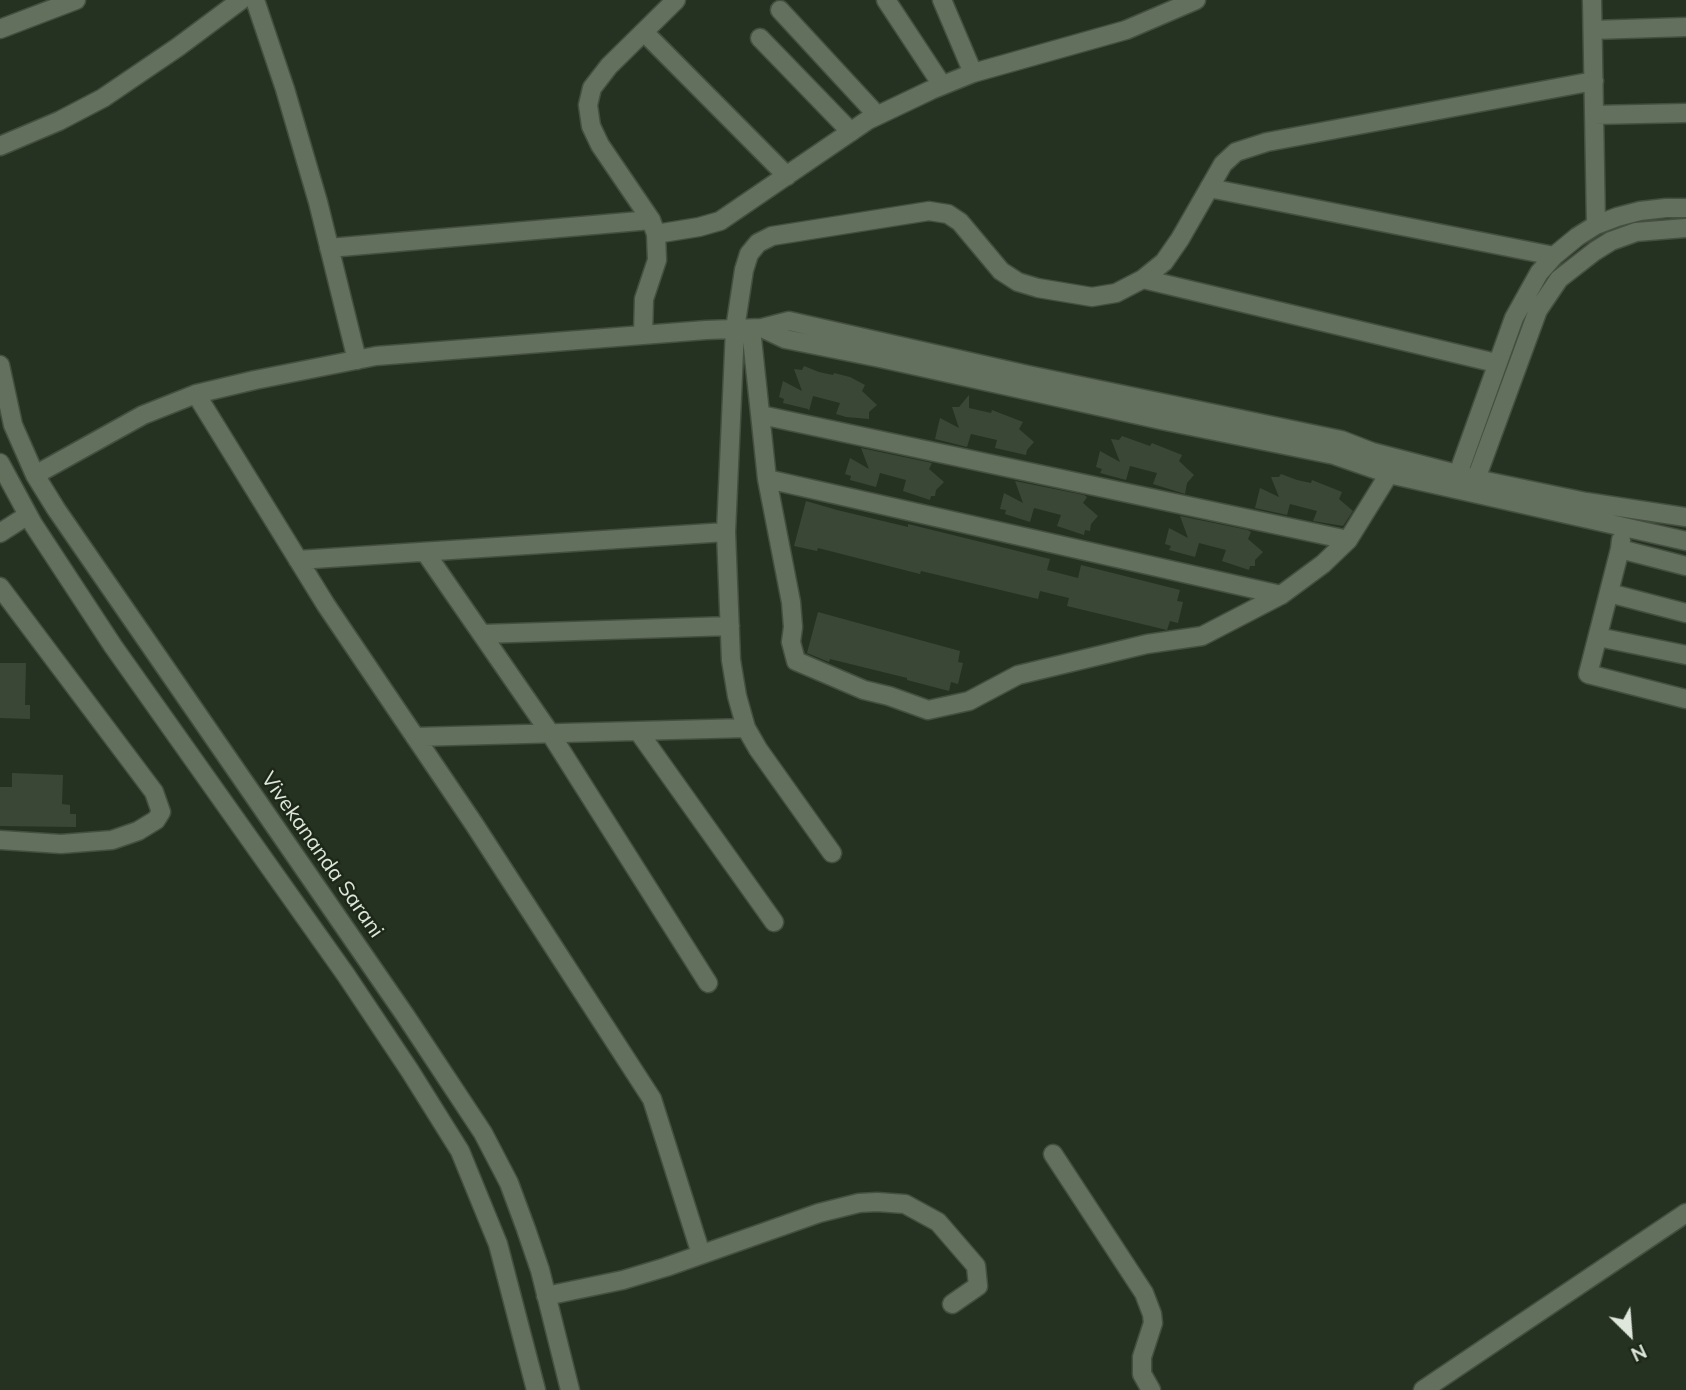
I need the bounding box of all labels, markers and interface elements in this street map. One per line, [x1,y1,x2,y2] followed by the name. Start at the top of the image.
[255,767,389,943] street label: Vivekananda Sarani
[1595,1299,1665,1369] north arrow
[1627,1339,1650,1367] text: N

